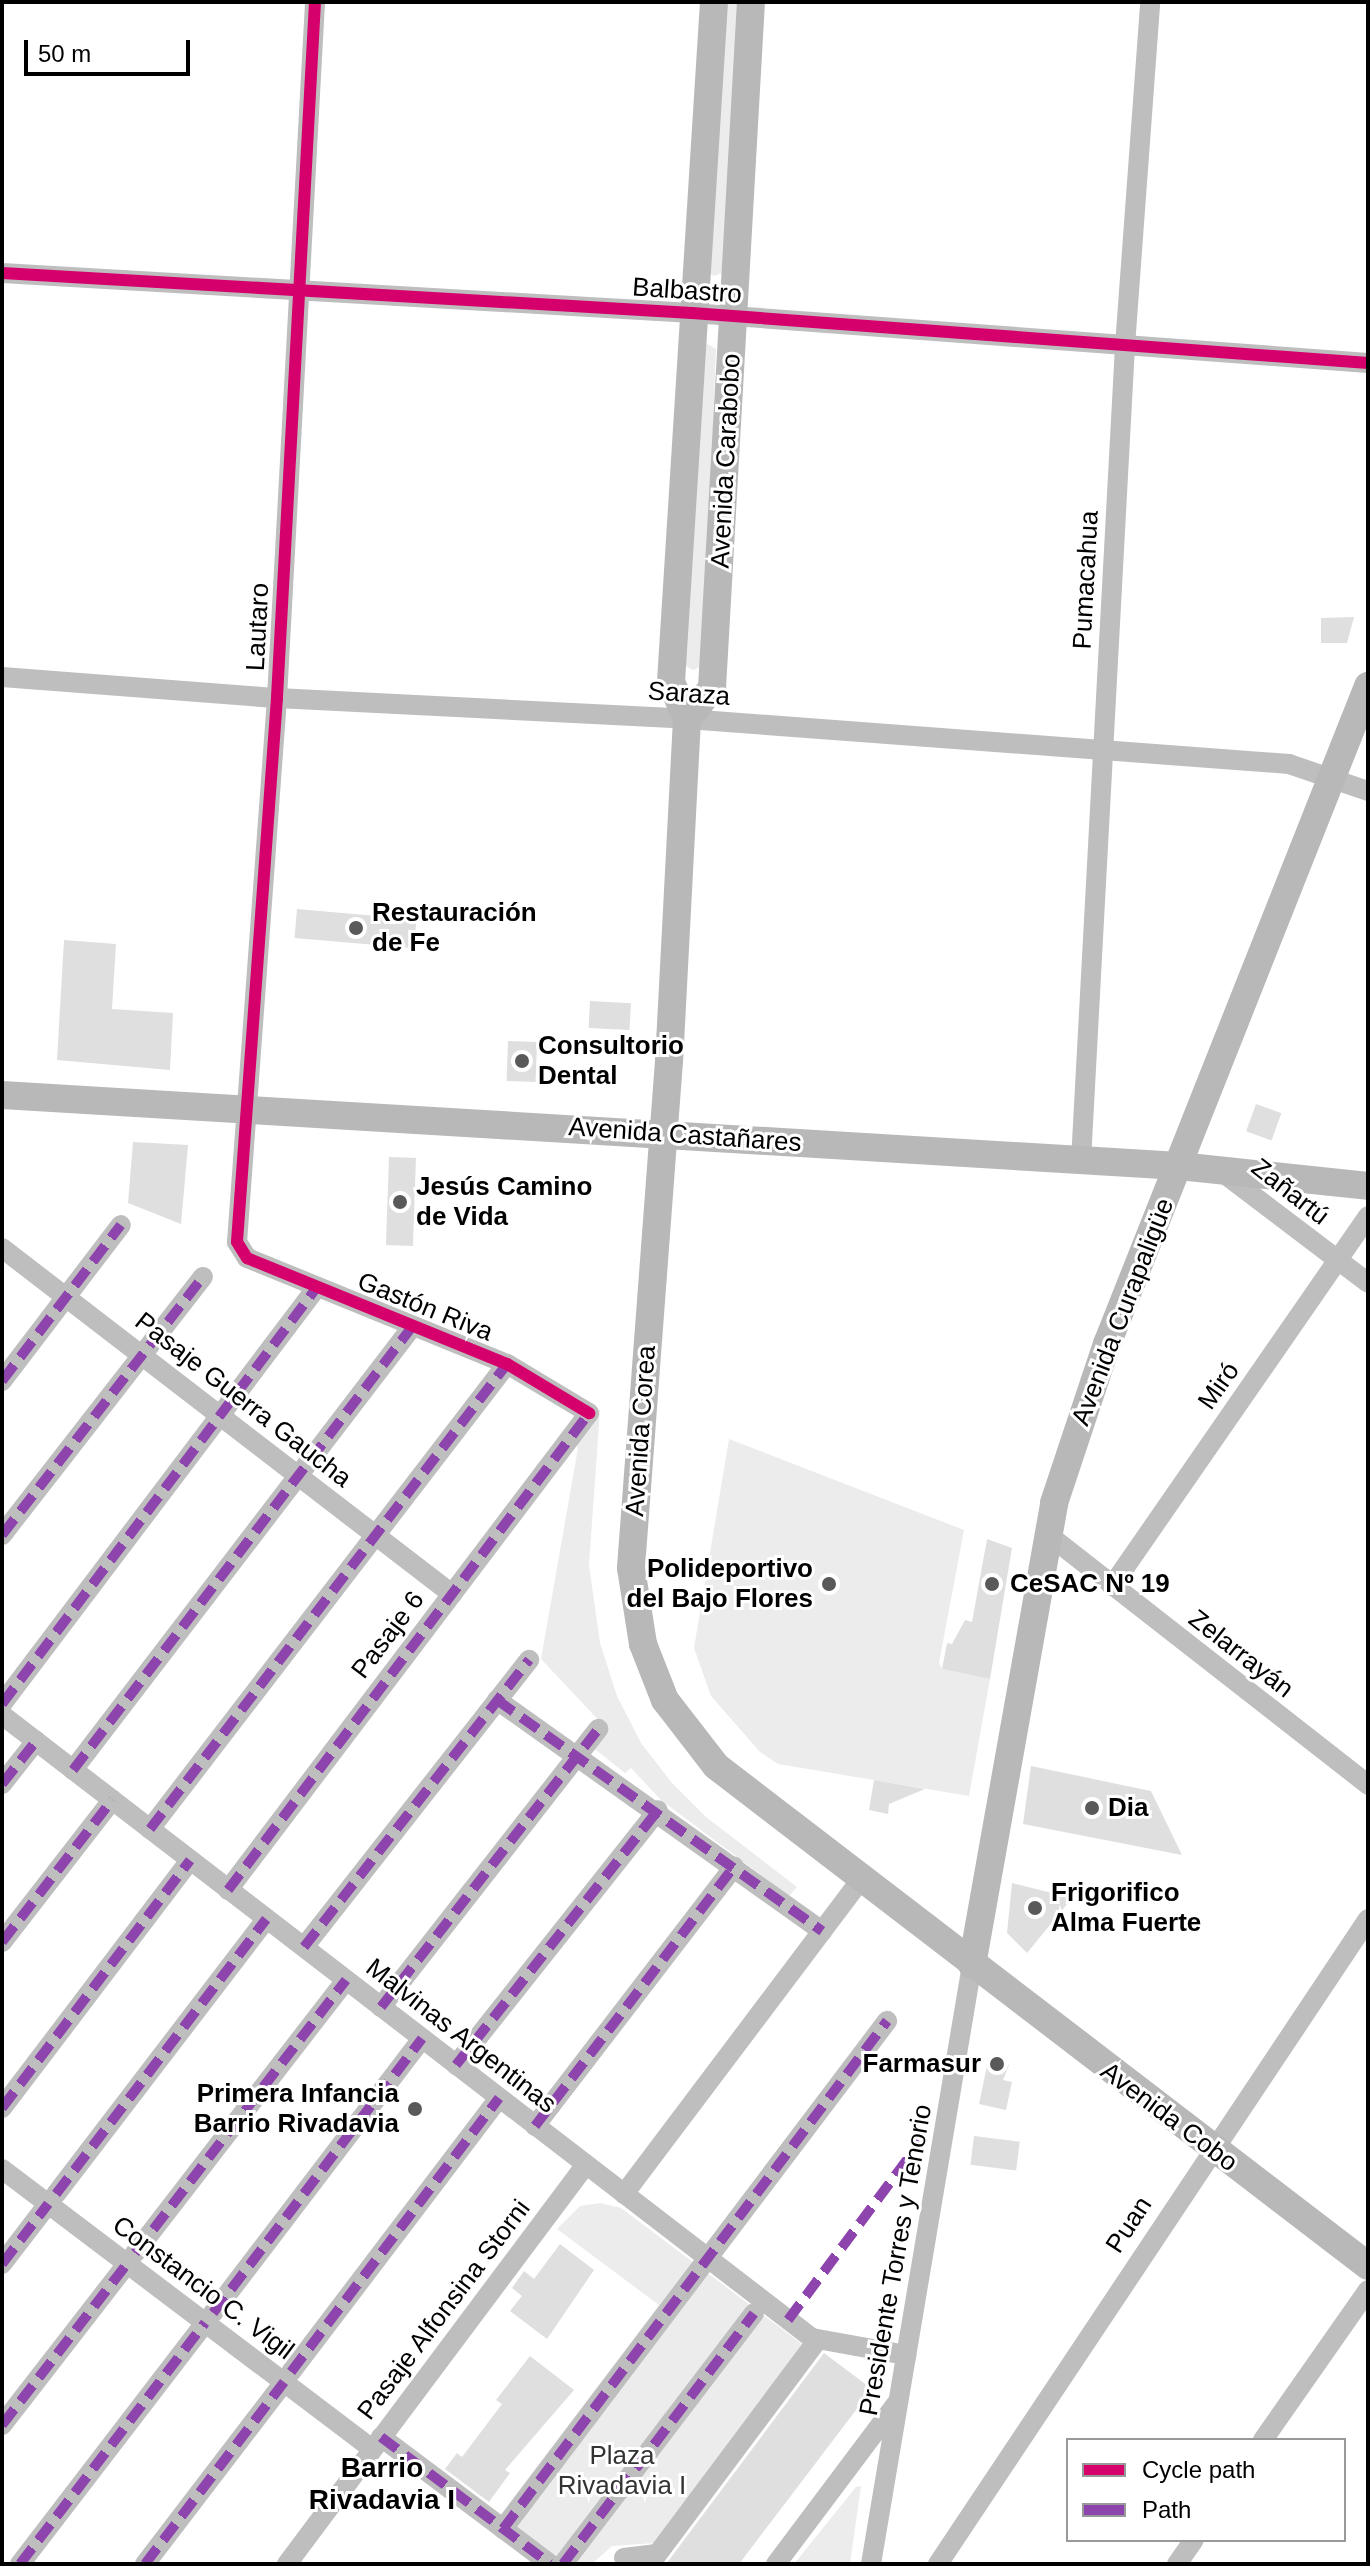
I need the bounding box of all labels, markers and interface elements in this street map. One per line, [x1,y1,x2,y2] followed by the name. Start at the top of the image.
[28,24,194,74] scale bar
[38,40,91,67] text: 50 m
[631,272,743,310] street label: Balbastro
[705,353,747,569] street label: Avenida Carabobo
[1067,510,1105,650] street label: Pumacahua
[240,582,276,672] street label: Lautaro
[647,676,731,712] street label: Saraza
[372,897,537,958] place label: Restauración de Fe
[347,919,365,937] marker: Restauración de Fe
[538,1030,684,1092] place label: Consultorio Dental
[513,1052,531,1070] marker: Consultorio Dental
[567,1111,803,1159] street label: Avenida Castañares
[1245,1152,1335,1232] street label: Zañartú
[416,1171,592,1232] place label: Jesús Camino de Vida
[391,1193,409,1211] marker: Jesús Camino de Vida
[1065,1194,1181,1430] street label: Avenida Curapaligüe
[353,1266,497,1348] street label: Gastón Riva
[129,1306,357,1494] street label: Pasaje Guerra Gaucha
[619,1344,663,1518] street label: Avenida Corea
[1192,1356,1246,1416] street label: Miró
[627,1553,813,1614] place label: Polideportivo del Bajo Flores
[1010,1568,1170,1600] place label: CeSAC Nº 19
[981,1573,1003,1595] marker: CeSAC Nº 19
[820,1575,838,1593] marker: Polideportivo del Bajo Flores
[345,1585,431,1685] street label: Pasaje 6
[1182,1603,1300,1705] street label: Zelarrayán
[1108,1792,1148,1824] place label: Dia
[1083,1799,1101,1817] marker: Dia
[1051,1877,1201,1938] place label: Frigorifico Alma Fuerte
[1026,1899,1044,1917] marker: Frigorifico Alma Fuerte
[359,1952,563,2120] street label: Malvinas Argentinas
[863,2048,981,2080] place label: Farmasur
[988,2055,1006,2073] marker: Farmasur
[1095,2056,1243,2178] street label: Avenida Cobo
[194,2078,399,2140] place label: Primera Infancia Barrio Rivadavia
[406,2100,424,2118] marker: Primera Infancia Barrio Rivadavia
[853,2101,939,2419] street label: Presidente Torres y Tenorio
[1099,2191,1159,2259] street label: Puan
[351,2193,537,2427] street label: Pasaje Alfonsina Storni
[106,2210,300,2366] street label: Constancio C. Vigil
[1066,2438,1346,2542] legend
[558,2440,686,2502] park label: Plaza Rivadavia I
[309,2451,455,2517] district label: Barrio Rivadavia I
[1142,2456,1255,2483] text: Cycle path
[1142,2496,1191,2523] text: Path

